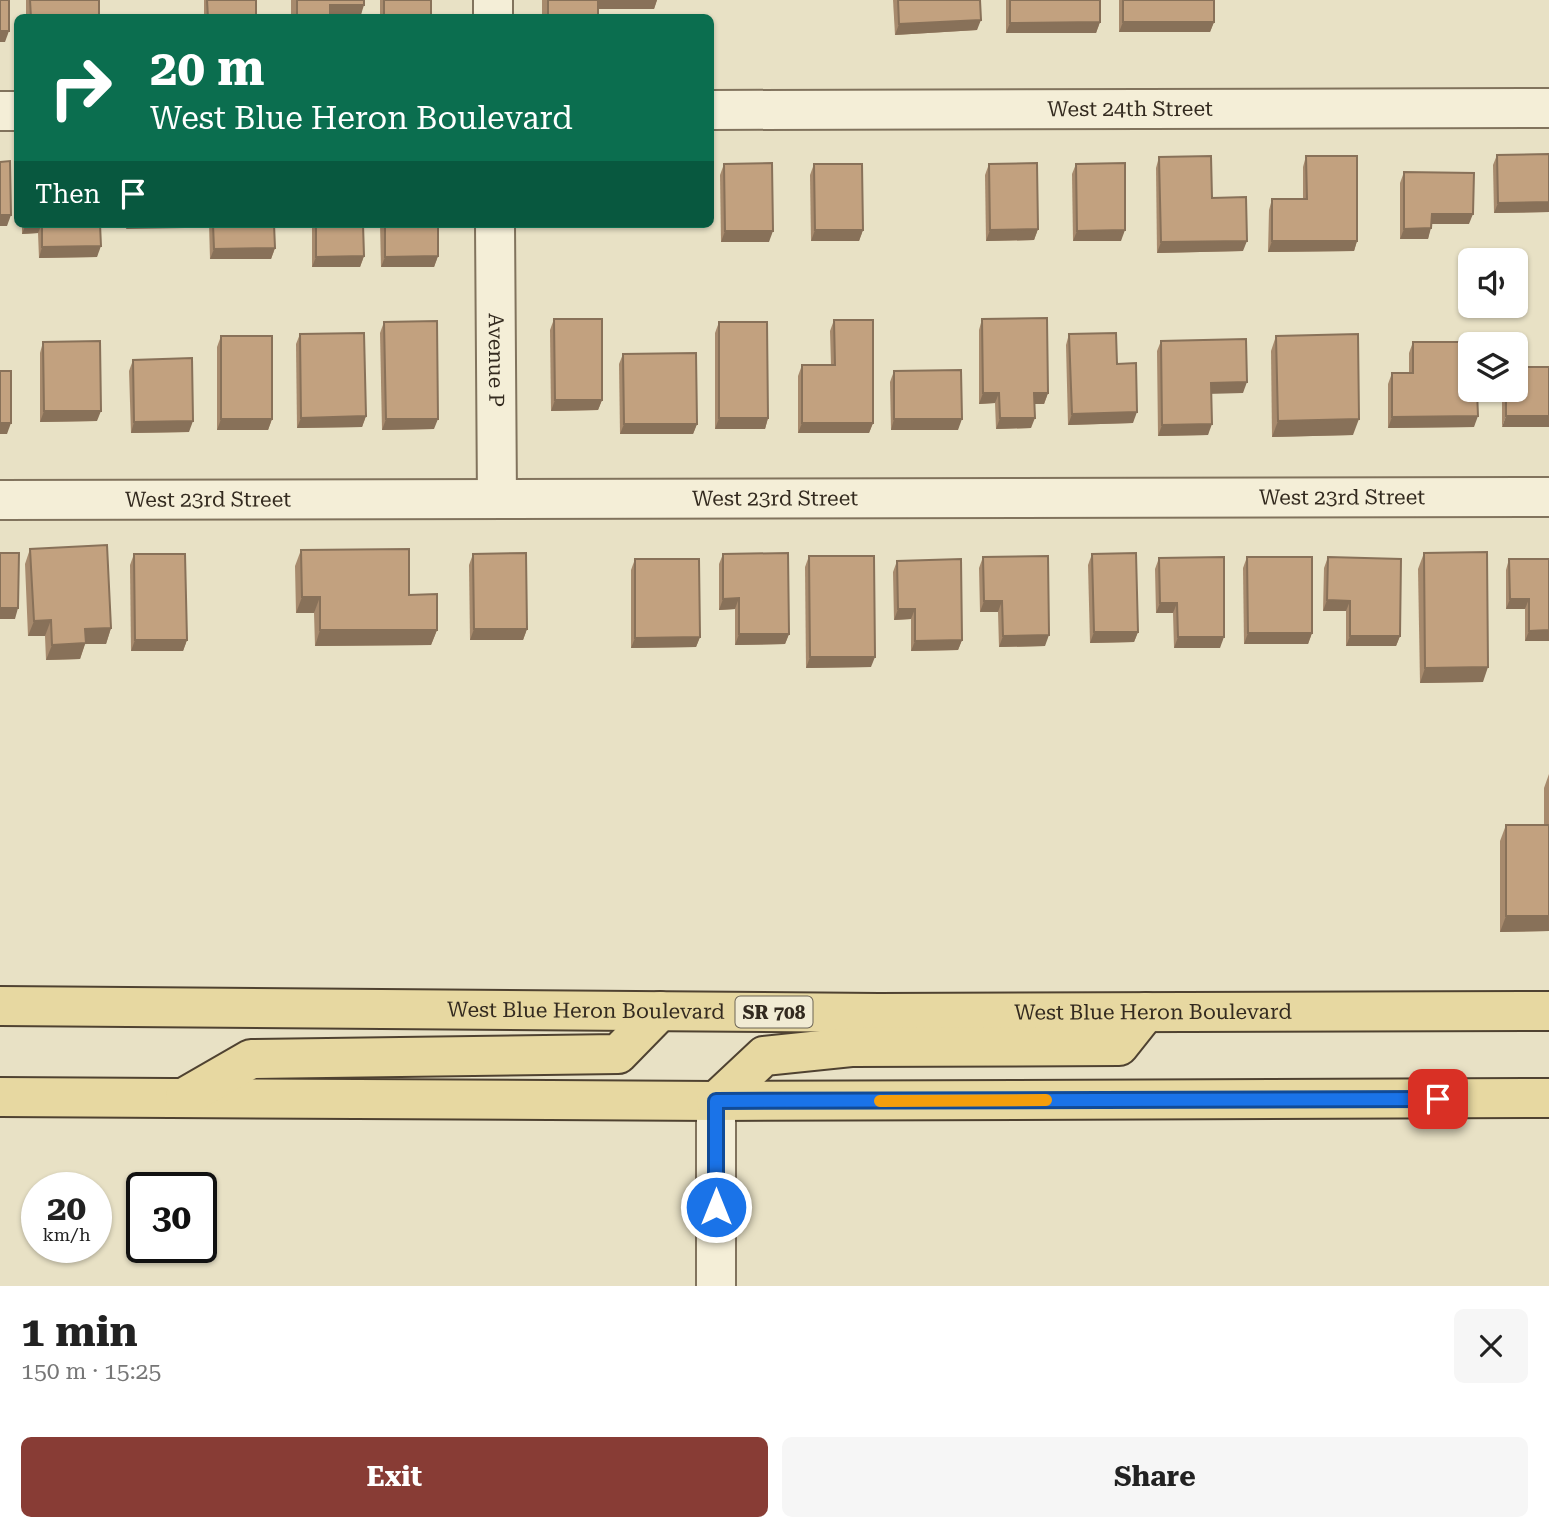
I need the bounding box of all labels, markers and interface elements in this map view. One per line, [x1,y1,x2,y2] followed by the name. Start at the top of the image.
[150,40,265,97] text: 20 m
[35,42,126,133] icon: right
[1047,97,1213,121] street label: West 24th Street
[150,99,573,137] text: West Blue Heron Boulevard
[114,175,152,213] icon: arrive
[35,179,100,209] text: Then
[1458,248,1528,402] map controls
[1458,248,1528,318] button: sound
[484,313,508,407] street label: Avenue P
[1458,332,1528,402] button: layers
[1259,485,1425,510] street label: West 23rd Street
[692,486,858,511] street label: West 23rd Street
[125,487,291,512] street label: West 23rd Street
[736,996,812,1028] road number: SR 708
[447,998,725,1024] street label: West Blue Heron Boulevard
[1014,1000,1292,1025] street label: West Blue Heron Boulevard
[1408,1069,1468,1129] pin
[1419,1080,1457,1118] icon: arrive
[679,1170,753,1244] position arrow
[126,1172,217,1263] speed limit sign: 30
[47,1188,86,1229] text: 20
[42,1224,91,1245] text: km/h
[21,1307,138,1356] text: 1 min
[1454,1309,1528,1383] button: close
[21,1358,161,1385] text: 150 m · 15:25
[21,1437,768,1517] button: Exit
[782,1437,1528,1517] button: Share

